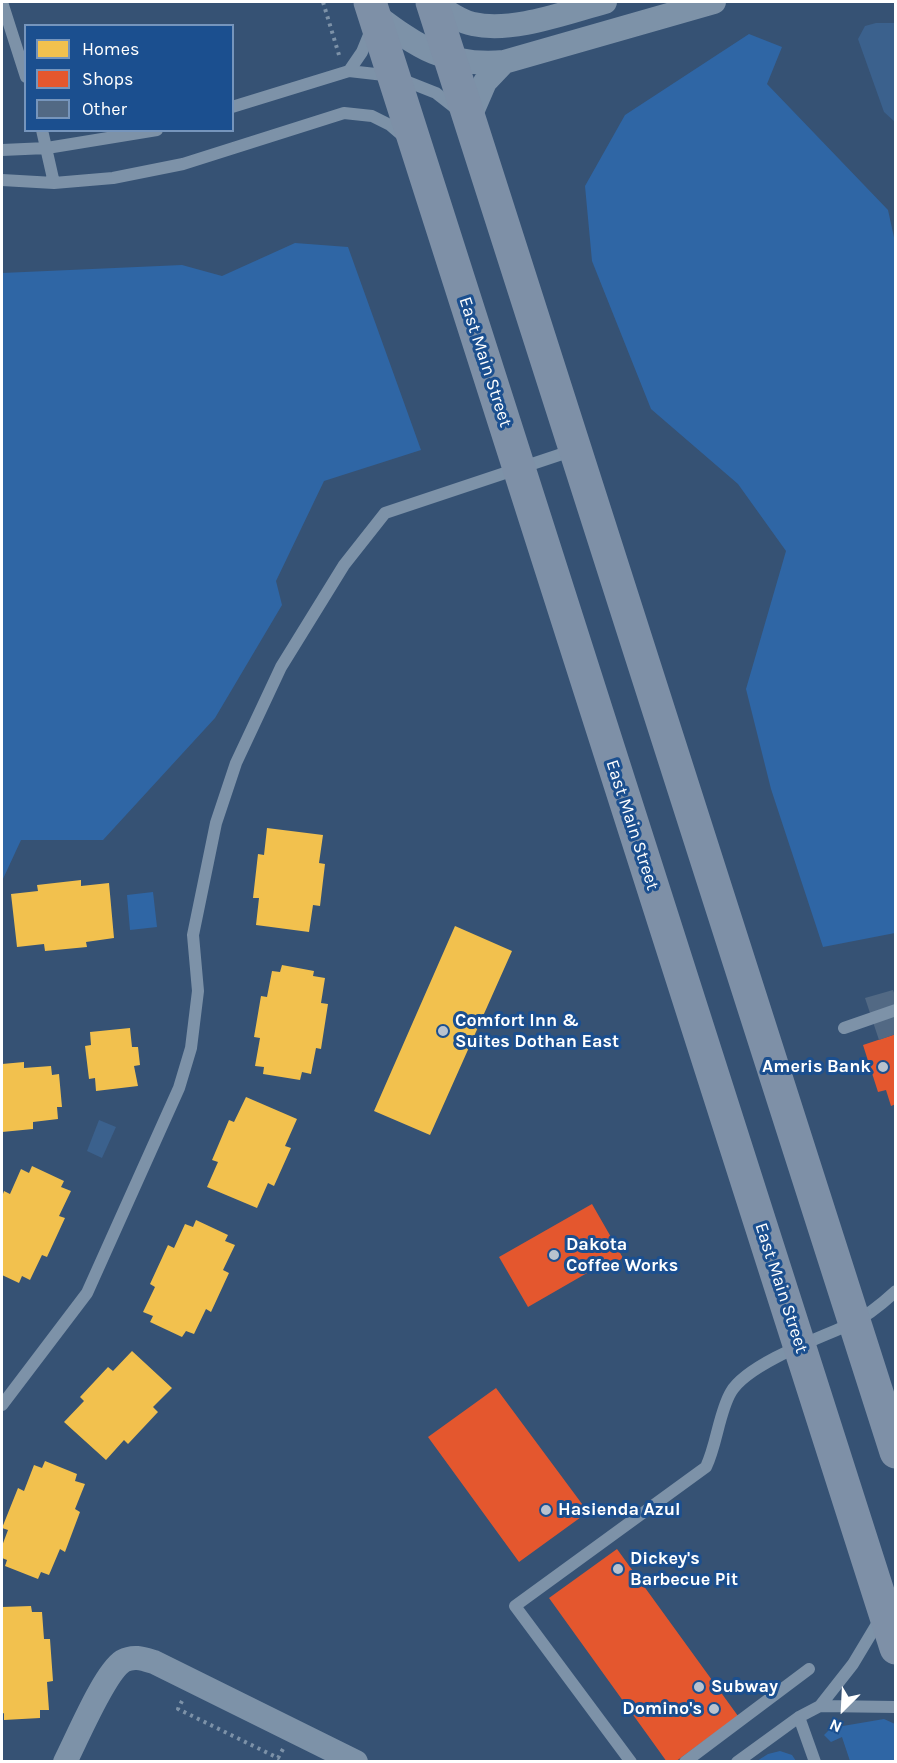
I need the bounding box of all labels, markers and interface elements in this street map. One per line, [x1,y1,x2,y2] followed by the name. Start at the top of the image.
[24,24,234,132] legend
[82,38,139,60] text: Homes
[82,68,134,90] text: Shops
[82,98,127,120] text: Other
[454,294,516,430] street label: East Main Street
[601,757,663,893] street label: East Main Street
[455,1010,619,1052] place label: Comfort Inn & Suites Dothan East
[436,1024,450,1038] marker: Comfort Inn & Suites Dothan East
[762,1056,871,1078] place label: Ameris Bank
[876,1060,890,1074] marker: Ameris Bank
[750,1220,812,1356] street label: East Main Street
[566,1234,678,1276] place label: Dakota Coffee Works
[547,1248,561,1262] marker: Dakota Coffee Works
[558,1499,680,1521] place label: Hasienda Azul
[539,1503,553,1517] marker: Hasienda Azul
[630,1548,738,1590] place label: Dickey's Barbecue Pit
[611,1562,625,1576] marker: Dickey's Barbecue Pit
[711,1676,778,1698] place label: Subway
[813,1679,873,1739] north arrow
[692,1680,706,1694] marker: Subway
[622,1698,702,1720] place label: Domino's
[707,1702,721,1716] marker: Domino's
[826,1715,845,1737] text: N

